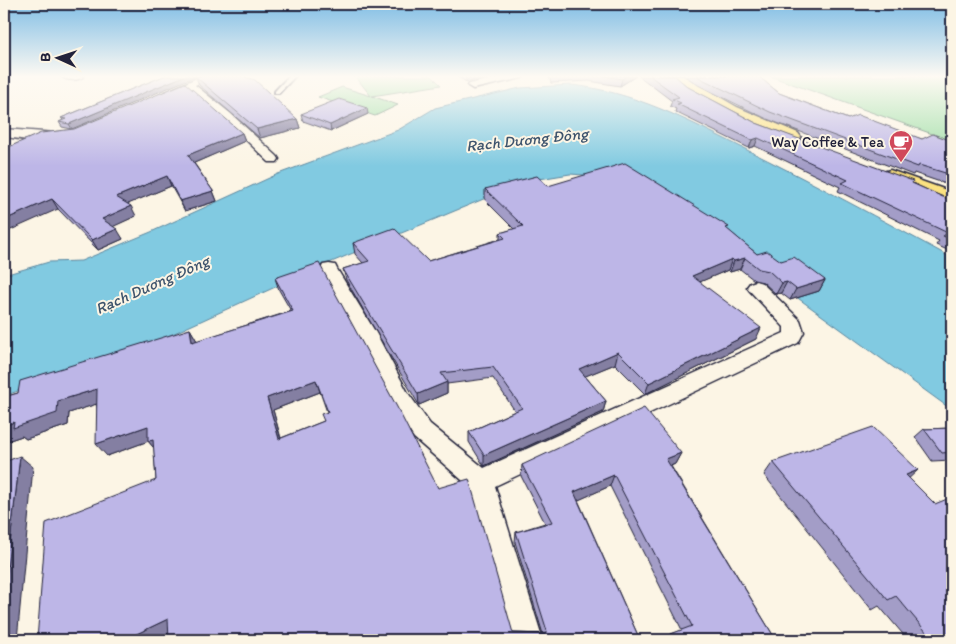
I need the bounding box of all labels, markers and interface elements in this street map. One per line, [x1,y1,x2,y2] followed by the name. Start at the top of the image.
[32,32,82,82] north arrow
[37,52,54,62] text: B
[465,123,591,155] water label: Rạch Dương Đông
[888,129,914,163] cafe icon: Way Coffee & Tea
[771,133,884,151] place label: Way Coffee & Tea
[92,250,214,318] water label: Rạch Dương Đông

